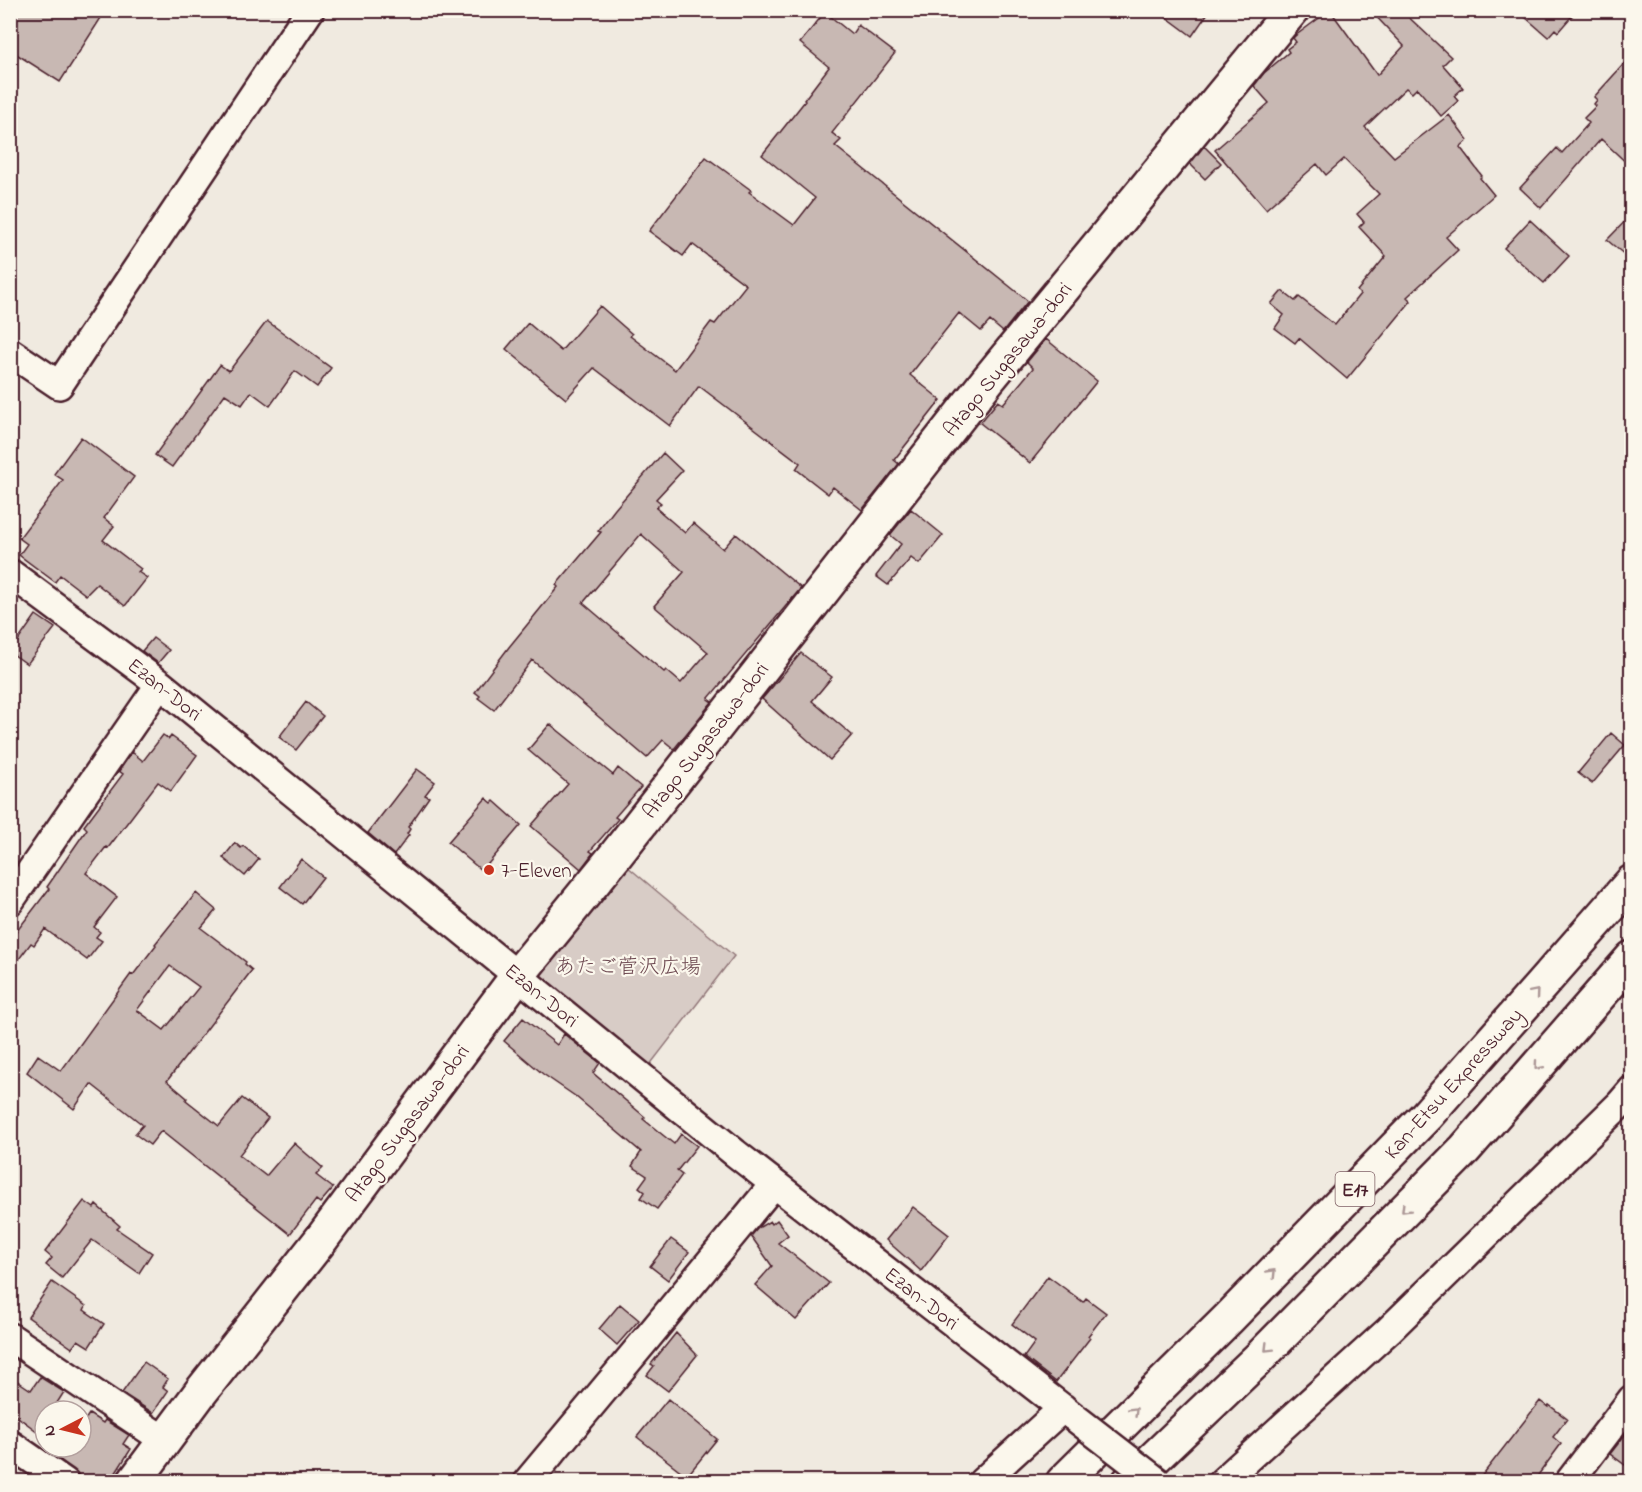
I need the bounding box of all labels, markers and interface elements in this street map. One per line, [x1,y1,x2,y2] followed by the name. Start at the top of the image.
[937,277,1082,445] street label: Atago Sugasawa-dori
[120,652,208,729] street label: Ezan-Dori
[636,657,779,827] street label: Atago Sugasawa-dori
[501,857,572,887] place label: 7-Eleven
[482,863,496,877] marker: 7-Eleven
[555,953,702,983] park label: あたご菅沢広場
[497,957,584,1036] street label: Ezan-Dori
[1528,989,1539,1000] one-way arrow
[1378,1002,1532,1168] street label: Kan-Etsu Expressway
[339,1039,480,1211] street label: Atago Sugasawa-dori
[1534,1059,1545,1070] one-way arrow
[1336,1172,1374,1206] road number: E17
[1402,1201,1413,1212] one-way arrow
[877,1261,965,1338] street label: Ezan-Dori
[1265,1269,1276,1280] one-way arrow
[1265,1340,1276,1351] one-way arrow
[33,1399,93,1459] north arrow
[1127,1407,1138,1418] one-way arrow
[38,1424,63,1437] text: N

